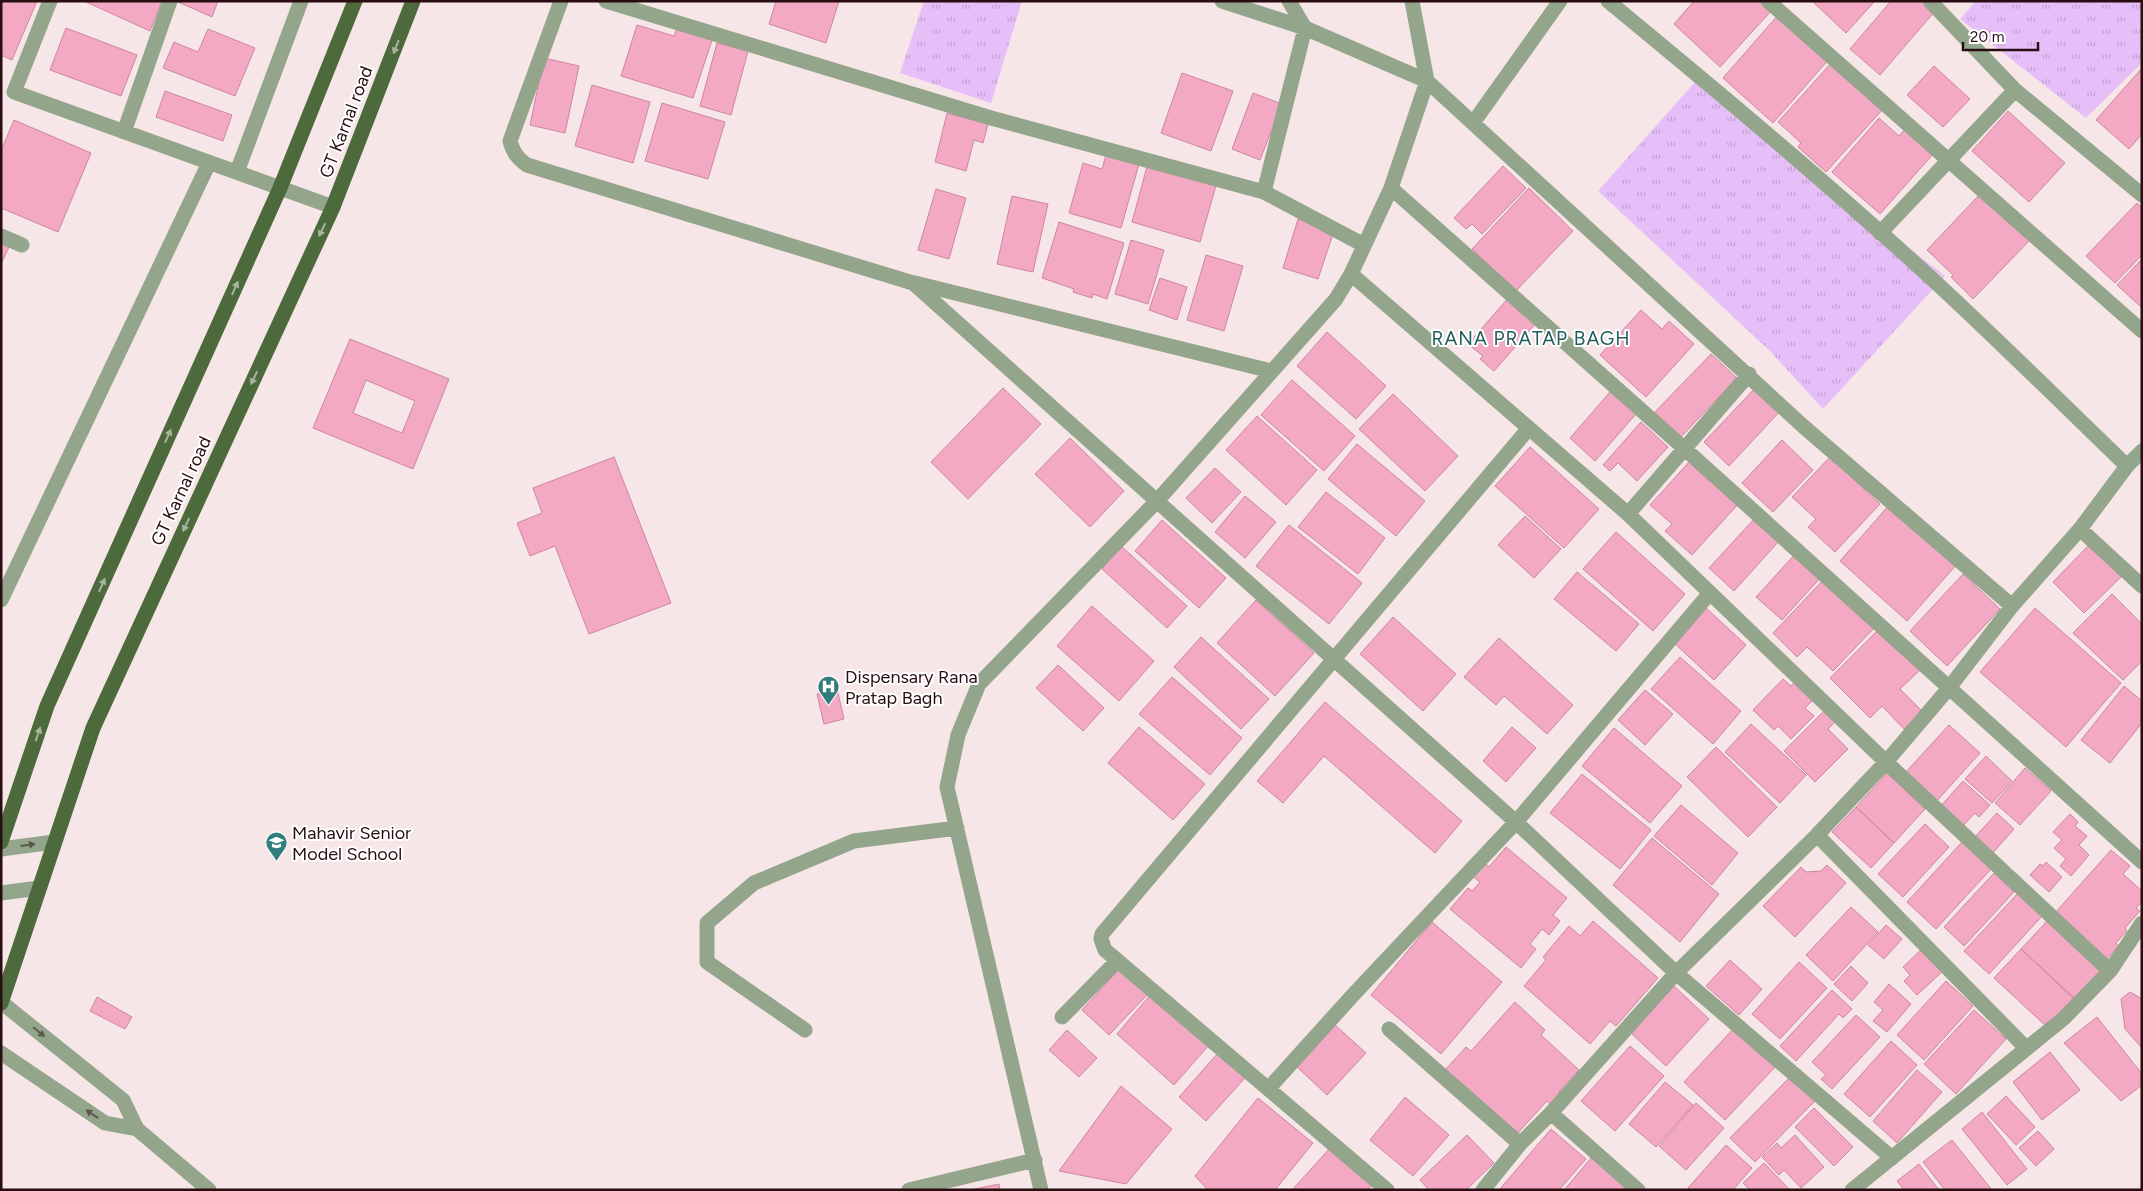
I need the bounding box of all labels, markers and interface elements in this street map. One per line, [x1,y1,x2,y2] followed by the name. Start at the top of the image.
[1963,20,2038,52] scale bar
[1970,28,2004,46] text: 20 m
[391,39,399,54] one-way arrow
[315,63,377,181] street label: GT Karnal road
[318,223,326,237] one-way arrow
[231,281,239,295] one-way arrow
[1431,327,1631,350] district label: RANA PRATAP BAGH
[250,370,259,385] one-way arrow
[164,429,172,443] one-way arrow
[146,433,216,549] street label: GT Karnal road
[182,518,190,532] one-way arrow
[98,578,106,592] one-way arrow
[845,666,978,709] place label: Dispensary Rana Pratap Bagh
[817,675,841,706] hospital icon: Dispensary Rana Pratap Bagh
[34,726,42,741] one-way arrow
[292,822,411,865] place label: Mahavir Senior Model School
[264,831,288,862] school or university icon: Mahavir Senior Model School
[20,841,36,849] one-way arrow
[32,1027,45,1038] one-way arrow
[85,1109,99,1119] one-way arrow

